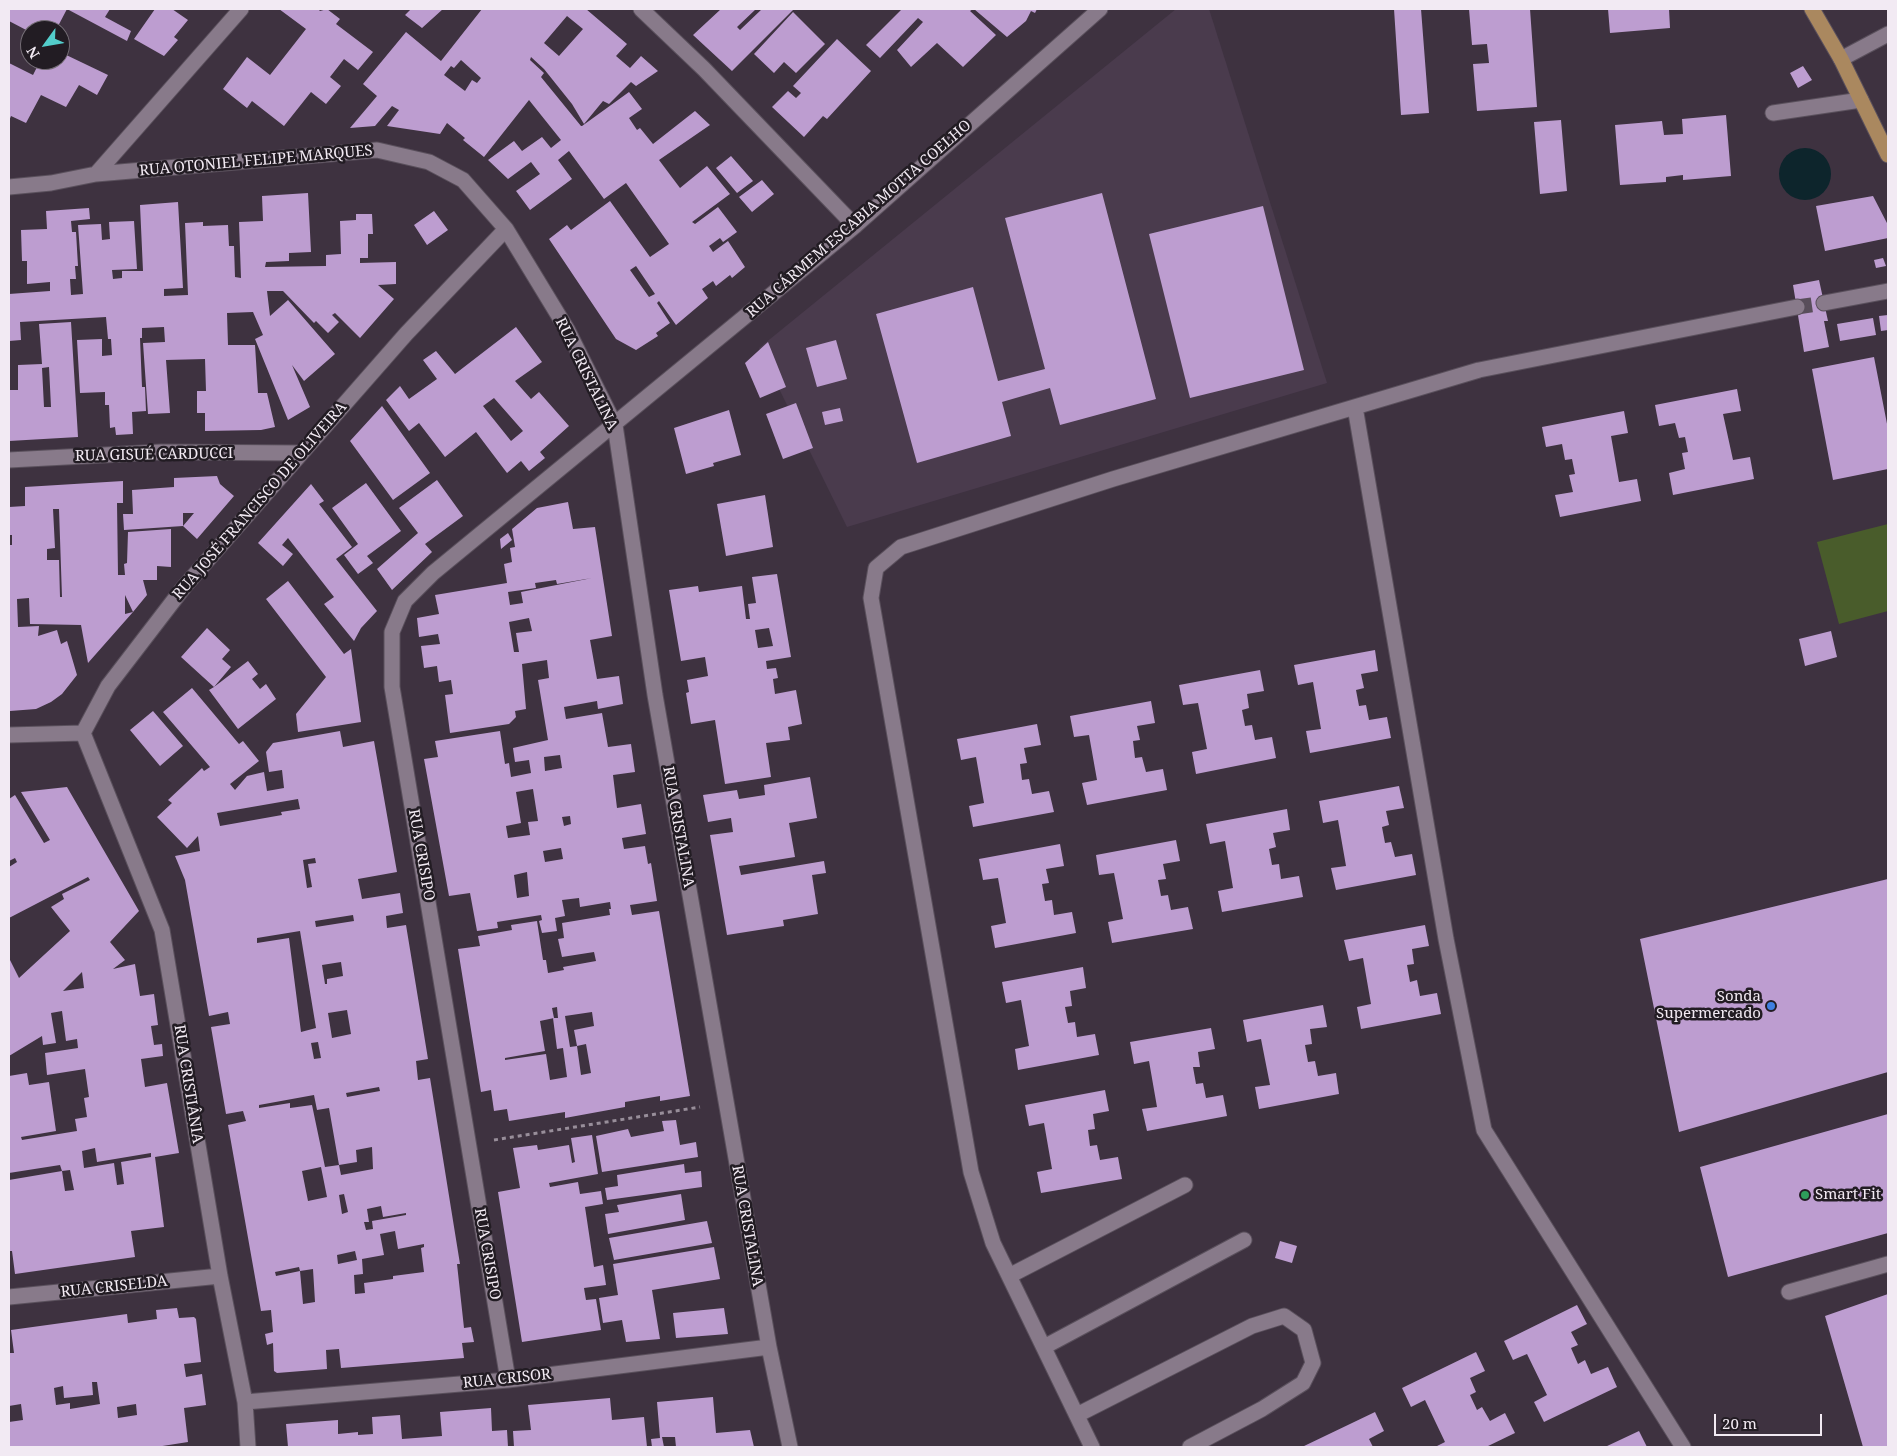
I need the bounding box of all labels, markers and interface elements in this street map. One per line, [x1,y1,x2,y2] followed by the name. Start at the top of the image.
[20,20,70,70] north arrow
[22,43,44,62] text: N
[743,117,975,321] street label: RUA CÁRMEM ESCABIA MOTTA COELHO
[139,142,373,180] street label: RUA OTONIEL FELIPE MARQUES
[551,315,621,433] street label: RUA CRISTALINA
[169,399,351,603] street label: RUA JOSÉ FRANCISCO DE OLIVEIRA
[75,445,233,465] street label: RUA GISUÉ CARDUCCI
[658,765,698,889] street label: RUA CRISTALINA
[404,808,438,902] street label: RUA CRISIPO
[1656,988,1761,1023] place label: Sonda Supermercado
[1765,1000,1777,1012] marker: Sonda Supermercado
[170,1023,206,1145] street label: RUA CRISTIÂNIA
[727,1164,767,1288] street label: RUA CRISTALINA
[1815,1186,1881,1204] place label: Smart Fit
[1799,1189,1811,1201] marker: Smart Fit
[470,1207,504,1301] street label: RUA CRISIPO
[60,1272,168,1302] street label: RUA CRISELDA
[462,1365,552,1393] street label: RUA CRISOR
[1717,1404,1824,1436] scale bar
[1722,1413,1757,1433] text: 20 m

